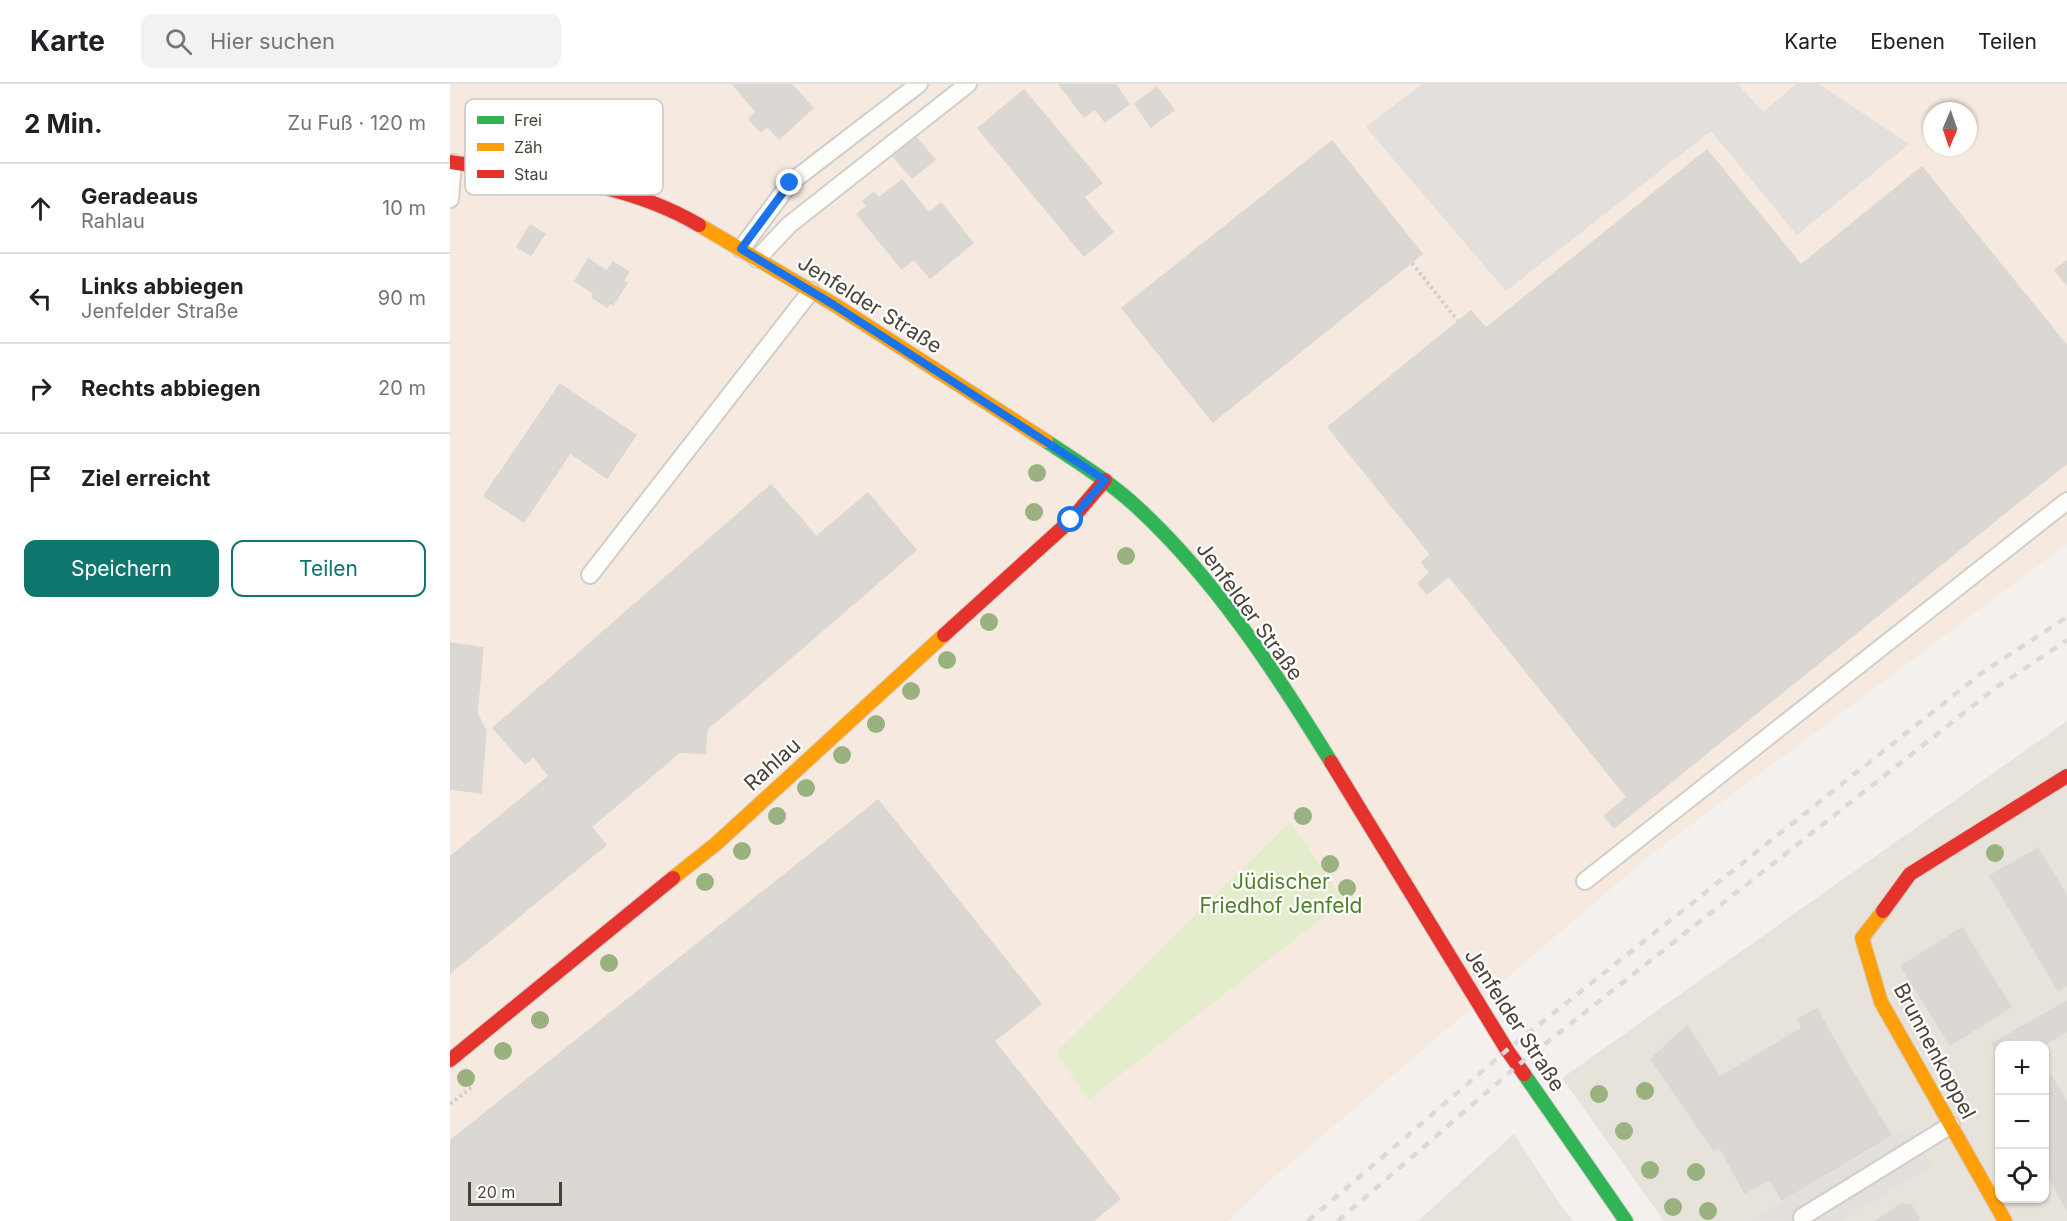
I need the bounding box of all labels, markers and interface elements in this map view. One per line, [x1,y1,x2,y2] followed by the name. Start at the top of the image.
[141,14,561,68] search box
[30,24,105,58] text: Karte
[162,25,195,58] icon: search
[210,28,335,54] text: Hier suchen
[1784,29,1837,54] text: Karte
[1870,29,1945,54] text: Ebenen
[1978,29,2037,54] text: Teilen
[465,99,663,195] legend
[1923,102,1977,156] north arrow
[24,108,103,139] text: 2 Min.
[514,110,542,130] text: Frei
[288,111,426,135] text: Zu Fuß · 120 m
[514,137,543,157] text: Zäh
[514,164,548,184] text: Stau
[776,169,802,195] route end
[81,183,198,209] text: Geradeaus
[24,192,57,225] icon: ahead
[382,196,426,220] text: 10 m
[81,209,145,233] text: Rahlau
[793,250,947,358] street label: Jenfelder Straße
[81,273,244,299] text: Links abbiegen
[24,282,57,315] icon: left
[378,286,426,310] text: 90 m
[81,299,238,323] text: Jenfelder Straße
[24,372,57,405] icon: right
[81,375,261,401] text: Rechts abbiegen
[378,376,426,400] text: 20 m
[24,462,57,495] icon: arrive
[81,465,210,491] text: Ziel erreicht
[1057,506,1083,532] route start
[1191,537,1309,685] street label: Jenfelder Straße
[24,540,219,597] button: Speichern
[231,540,426,597] button: Teilen
[739,732,805,796] street label: Rahlau
[1200,869,1362,918] park label: Jüdischer Friedhof Jenfeld
[1460,944,1570,1096] street label: Jenfelder Straße
[1889,979,1981,1123] street label: Brunnenkoppel
[1995,1041,2049,1203] map controls
[1995,1041,2049,1095] button: +
[1995,1095,2049,1149] button: −
[1995,1149,2049,1203] button: locate
[468,1179,562,1206] scale bar
[477,1182,515,1202] text: 20 m

